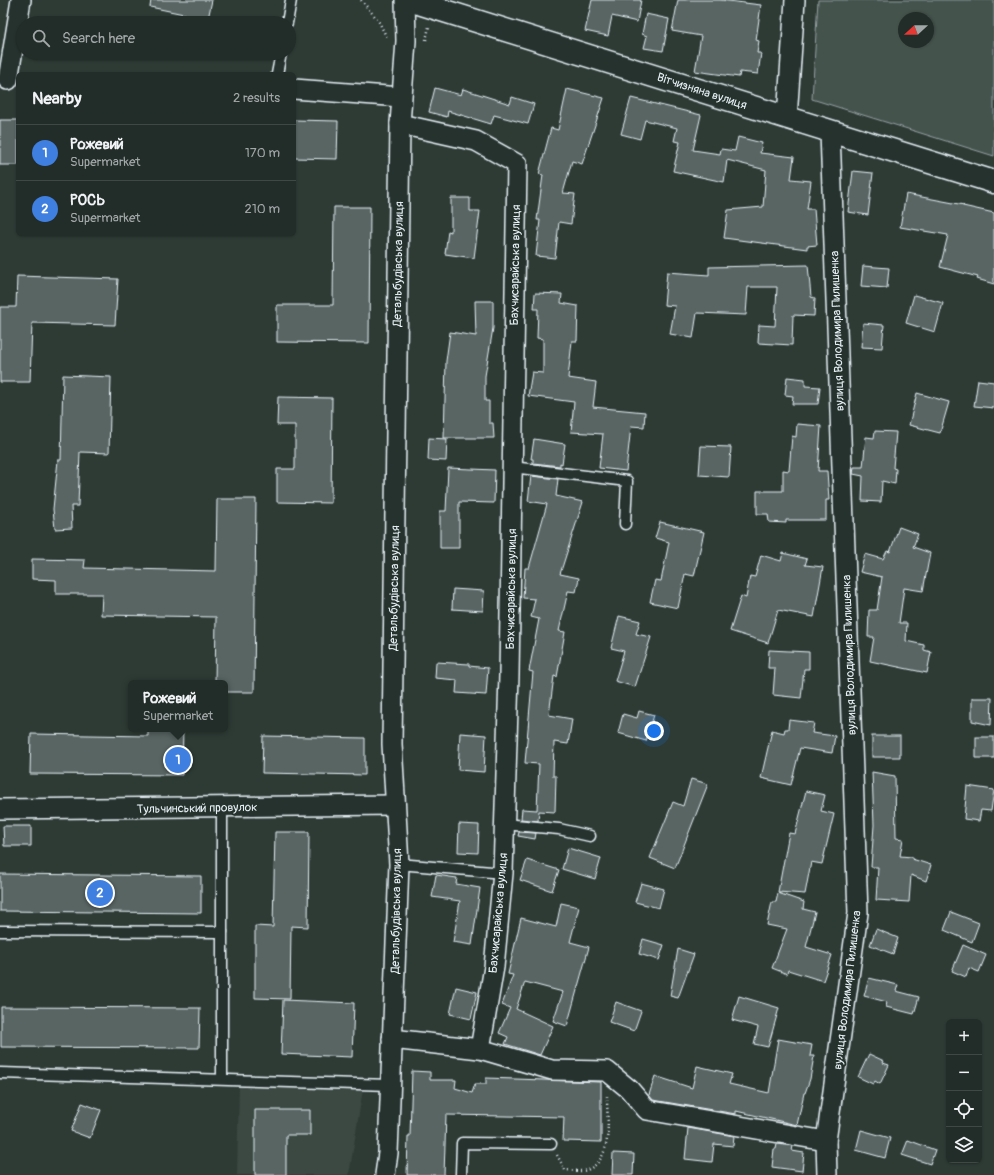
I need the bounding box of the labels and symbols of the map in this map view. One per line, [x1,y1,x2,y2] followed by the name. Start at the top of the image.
[898,12,934,48] north arrow
[655,70,749,113] street label: Вітчизняна вулиця
[390,201,407,328] street label: Детальбудівська вулиця
[507,204,524,325] street label: Бахчисарайська вулиця
[827,250,848,411] street label: вулиця Володимира Пилишенка
[386,525,403,652] street label: Детальбудівська вулиця
[503,528,520,649] street label: Бахчисарайська вулиця
[839,574,860,735] street label: вулиця Володимира Пилишенка
[644,721,664,741] your location
[165,745,191,775] pin: 1
[137,800,257,817] street label: Тульчинський провулок
[388,848,405,975] street label: Детальбудівська вулиця
[486,852,511,974] street label: Бахчисарайська вулиця
[87,878,113,908] pin: 2
[830,909,865,1071] street label: вулиця Володимира Пилишенка

